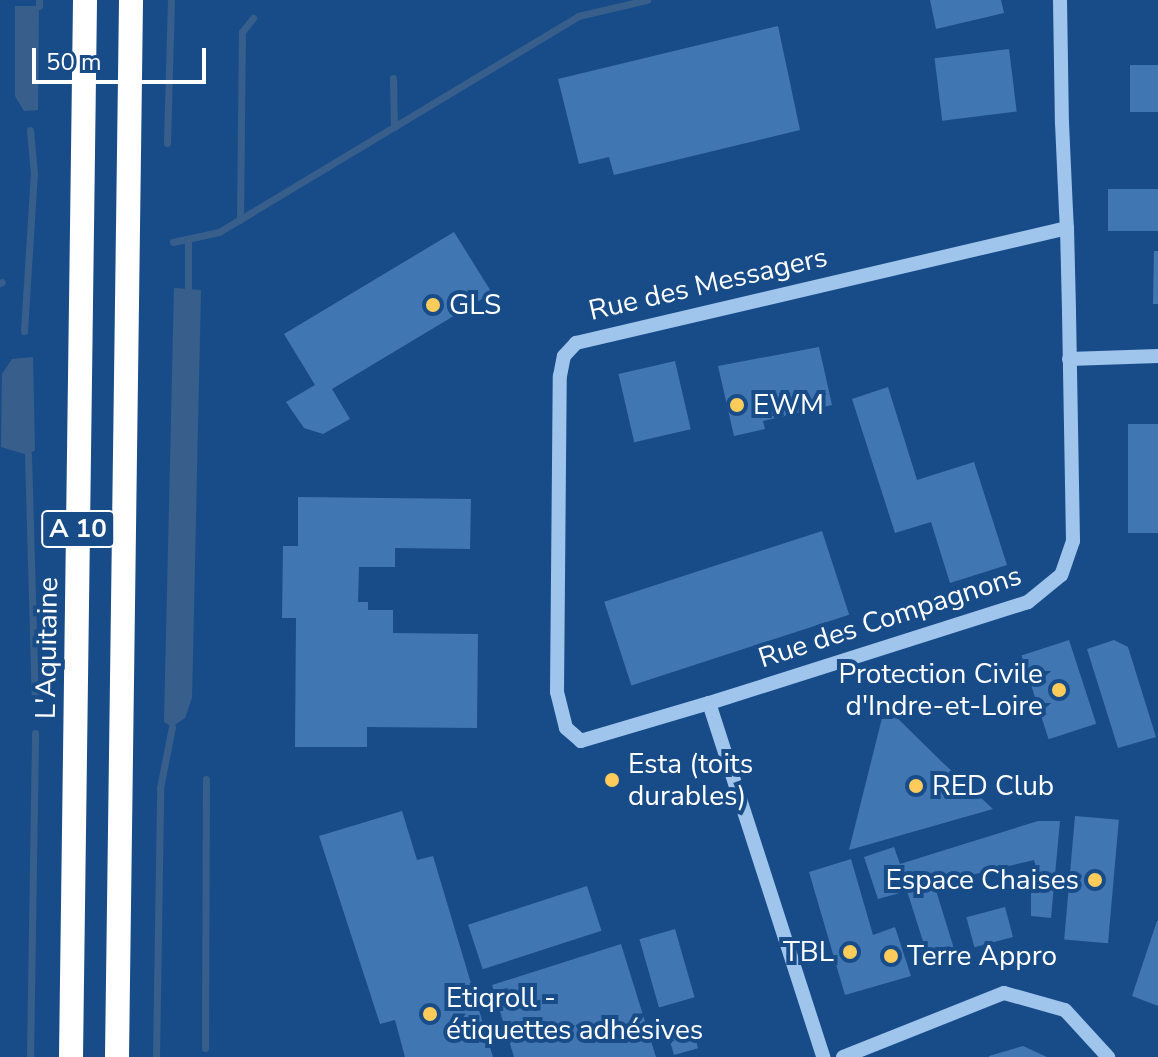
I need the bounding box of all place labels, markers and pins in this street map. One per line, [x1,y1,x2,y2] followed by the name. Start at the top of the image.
[449,288,501,322] place label: GLS
[424,296,442,314] marker: GLS
[753,388,824,422] place label: EWM
[728,396,746,414] marker: EWM
[838,657,1043,723] place label: Protection Civile d'Indre-et-Loire
[1050,681,1068,699] marker: Protection Civile d'Indre-et-Loire
[628,747,753,813] place label: Esta (toits durables)
[932,769,1054,803] place label: RED Club
[603,771,621,789] marker: Esta (toits durables)
[907,777,925,795] marker: RED Club
[886,863,1079,897] place label: Espace Chaises
[1086,871,1104,889] marker: Espace Chaises
[783,935,834,969] place label: TBL
[907,939,1057,973] place label: Terre Appro
[841,943,859,961] marker: TBL
[882,947,900,965] marker: Terre Appro
[446,981,703,1047] place label: Etiqroll - étiquettes adhésives
[421,1005,439,1023] marker: Etiqroll - étiquettes adhésives

